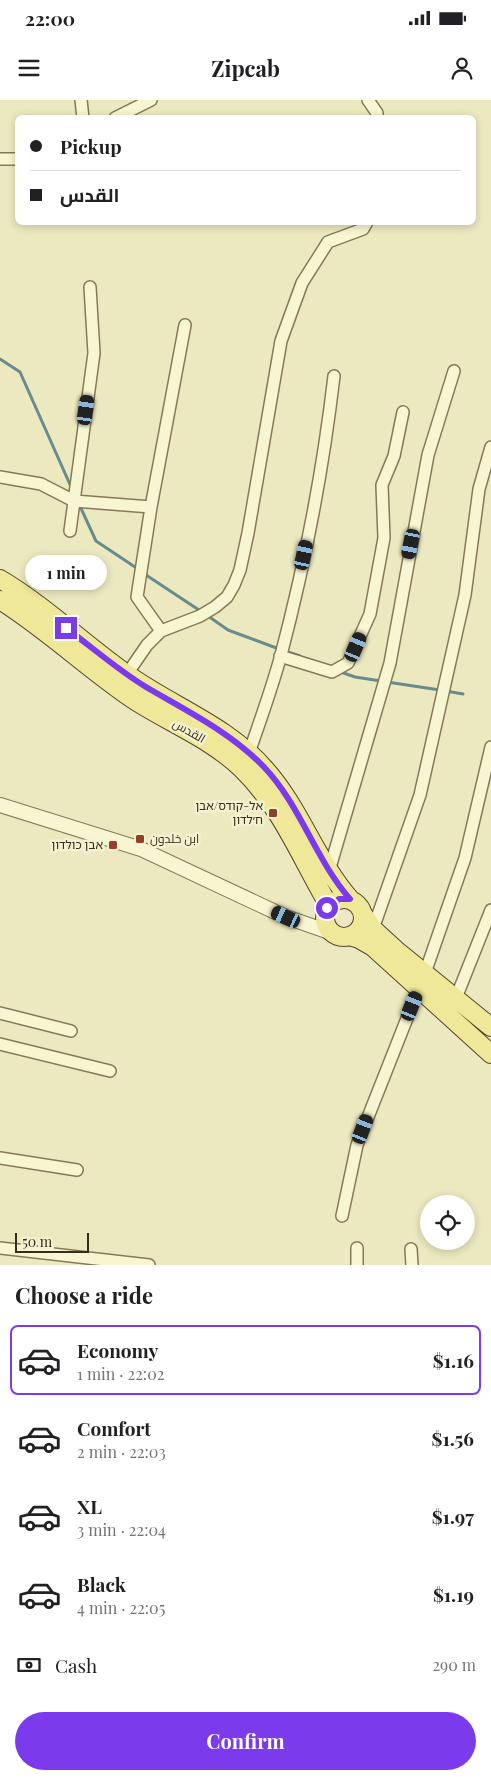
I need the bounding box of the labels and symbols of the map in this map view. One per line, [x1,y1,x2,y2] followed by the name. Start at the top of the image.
[76,394,95,426] car
[400,528,421,560] car
[293,539,314,571] car
[25,556,107,590] callout: 1 min
[55,617,77,639] route end
[343,630,368,664] car
[170,714,209,746] street label: القدس
[195,797,263,827] place label: אל-קודס/אבן ח׳לדון
[267,807,279,819] marker: אל-קודס/אבן ח׳לדון
[150,830,199,846] place label: ابن خلدون
[134,833,146,845] marker: ابن خلدون
[51,836,103,852] place label: אבן כולדון
[107,839,119,851] marker: אבן כולדון
[316,897,338,919] route start
[269,904,302,930] car
[399,989,424,1023] car
[350,1112,375,1146] car
[15,1230,89,1253] scale bar

